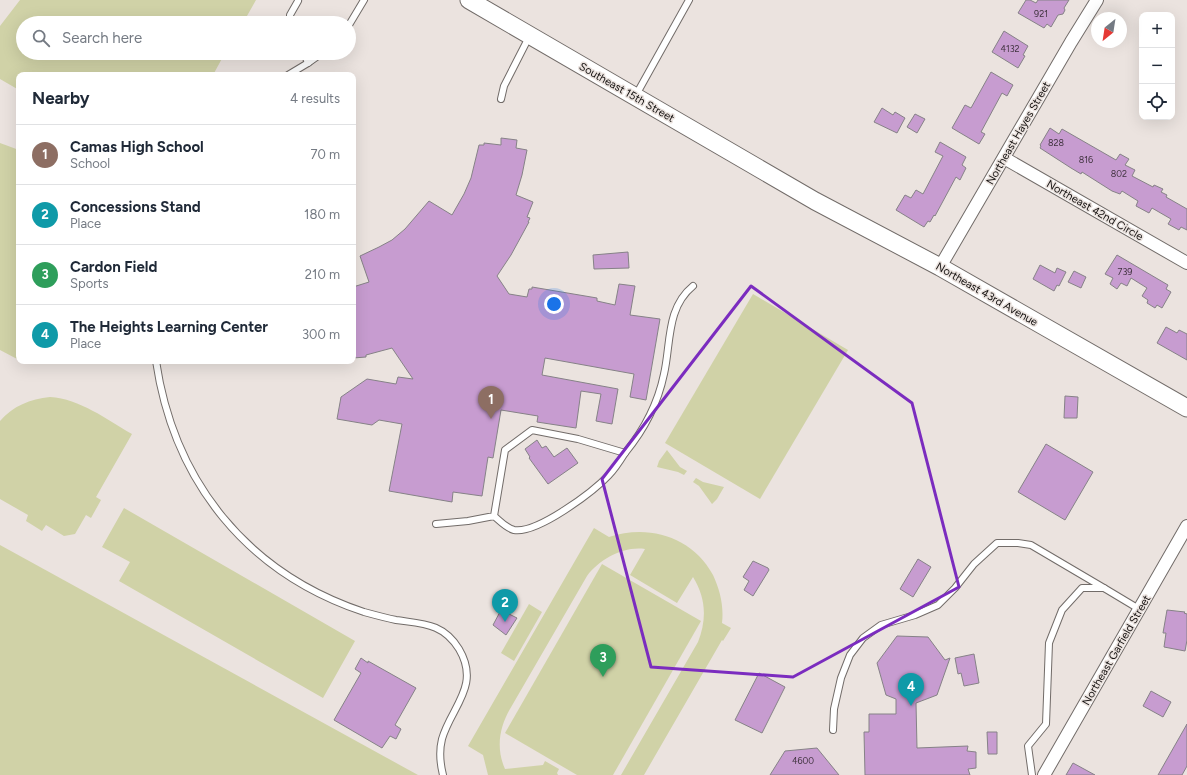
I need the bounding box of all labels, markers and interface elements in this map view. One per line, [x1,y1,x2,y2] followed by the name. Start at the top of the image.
[1034,8,1048,19] house number: 921
[1091,12,1127,48] north arrow
[1139,12,1175,120] map controls
[1139,12,1175,48] button: +
[16,16,356,60] search box
[30,27,52,49] icon: search
[62,29,142,47] text: Search here
[1000,43,1020,54] house number: 4132
[1139,48,1175,84] button: −
[577,60,677,125] street label: Southeast 15th Street
[984,79,1053,187] street label: Northeast Hayes Street
[1139,84,1175,120] button: locate
[32,88,90,108] text: Nearby
[290,91,340,106] text: 4 results
[1048,137,1065,148] house number: 828
[70,138,204,156] text: Camas High School
[42,147,48,162] text: 1
[310,147,340,162] text: 70 m
[1079,154,1093,165] house number: 816
[70,156,110,171] text: School
[1111,168,1127,179] house number: 802
[1044,177,1145,243] street label: Northeast 42nd Circle
[70,198,201,216] text: Concessions Stand
[41,207,49,222] text: 2
[304,207,340,222] text: 180 m
[70,216,101,231] text: Place
[70,258,157,276] text: Cardon Field
[934,260,1040,329] street label: Northeast 43rd Avenue
[1118,266,1132,277] house number: 739
[41,267,49,282] text: 3
[305,267,340,282] text: 210 m
[70,276,109,291] text: Sports
[544,294,564,314] your location
[70,318,268,336] text: The Heights Learning Center
[41,327,49,342] text: 4
[302,327,340,342] text: 300 m
[70,336,101,351] text: Place
[478,386,504,419] pin: 1
[492,589,518,622] pin: 2
[1079,593,1153,708] street label: Northeast Garfield Street
[590,644,616,677] pin: 3
[898,673,924,706] pin: 4
[792,755,814,766] house number: 4600

